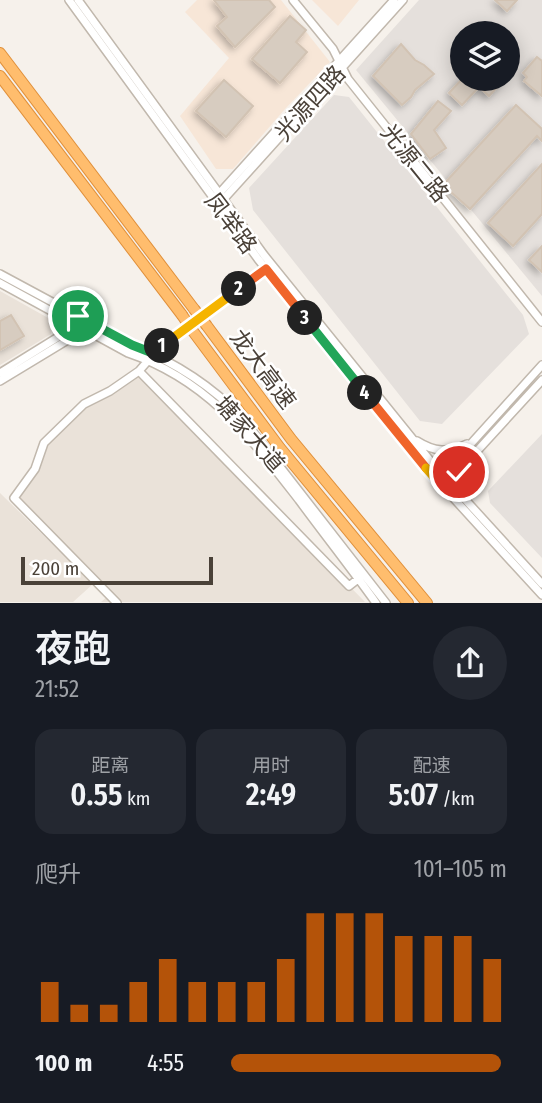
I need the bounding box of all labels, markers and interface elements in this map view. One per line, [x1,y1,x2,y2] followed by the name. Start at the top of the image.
[450,21,520,91] map controls
[450,21,520,91] button: layers
[269,59,351,147] street label: 光源四路
[375,118,455,208] street label: 光源二路
[199,187,263,259] street label: 凤举路
[222,272,256,306] pin: 2
[234,277,243,300] text: 2
[48,286,108,346] pin
[59,297,97,335] icon: arrive
[288,300,322,336] pin: 3
[300,306,309,329] text: 3
[224,324,302,414] street label: 龙大高速
[144,328,180,364] pin: 1
[157,334,166,357] text: 1
[348,376,382,410] pin: 4
[360,381,369,404] text: 4
[209,390,291,478] street label: 塘家大道
[429,442,489,502] pin
[440,453,478,491] icon: check
[21,554,214,585] scale bar
[32,557,79,580] text: 200 m
[35,626,111,672] text: 夜跑
[433,626,507,700] button: share
[35,675,79,703] text: 21:52
[91,754,129,777] text: 距离
[252,754,290,777] text: 用时
[413,754,451,777] text: 配速
[70,777,122,813] text: 0.55
[246,777,296,813] text: 2:49
[388,777,438,813] text: 5:07
[122,787,150,810] text: km
[438,787,475,810] text: /km
[414,855,507,883] text: 101–105 m
[35,860,81,888] text: 爬升
[35,1049,92,1077] text: 100 m
[147,1049,184,1077] text: 4:55

